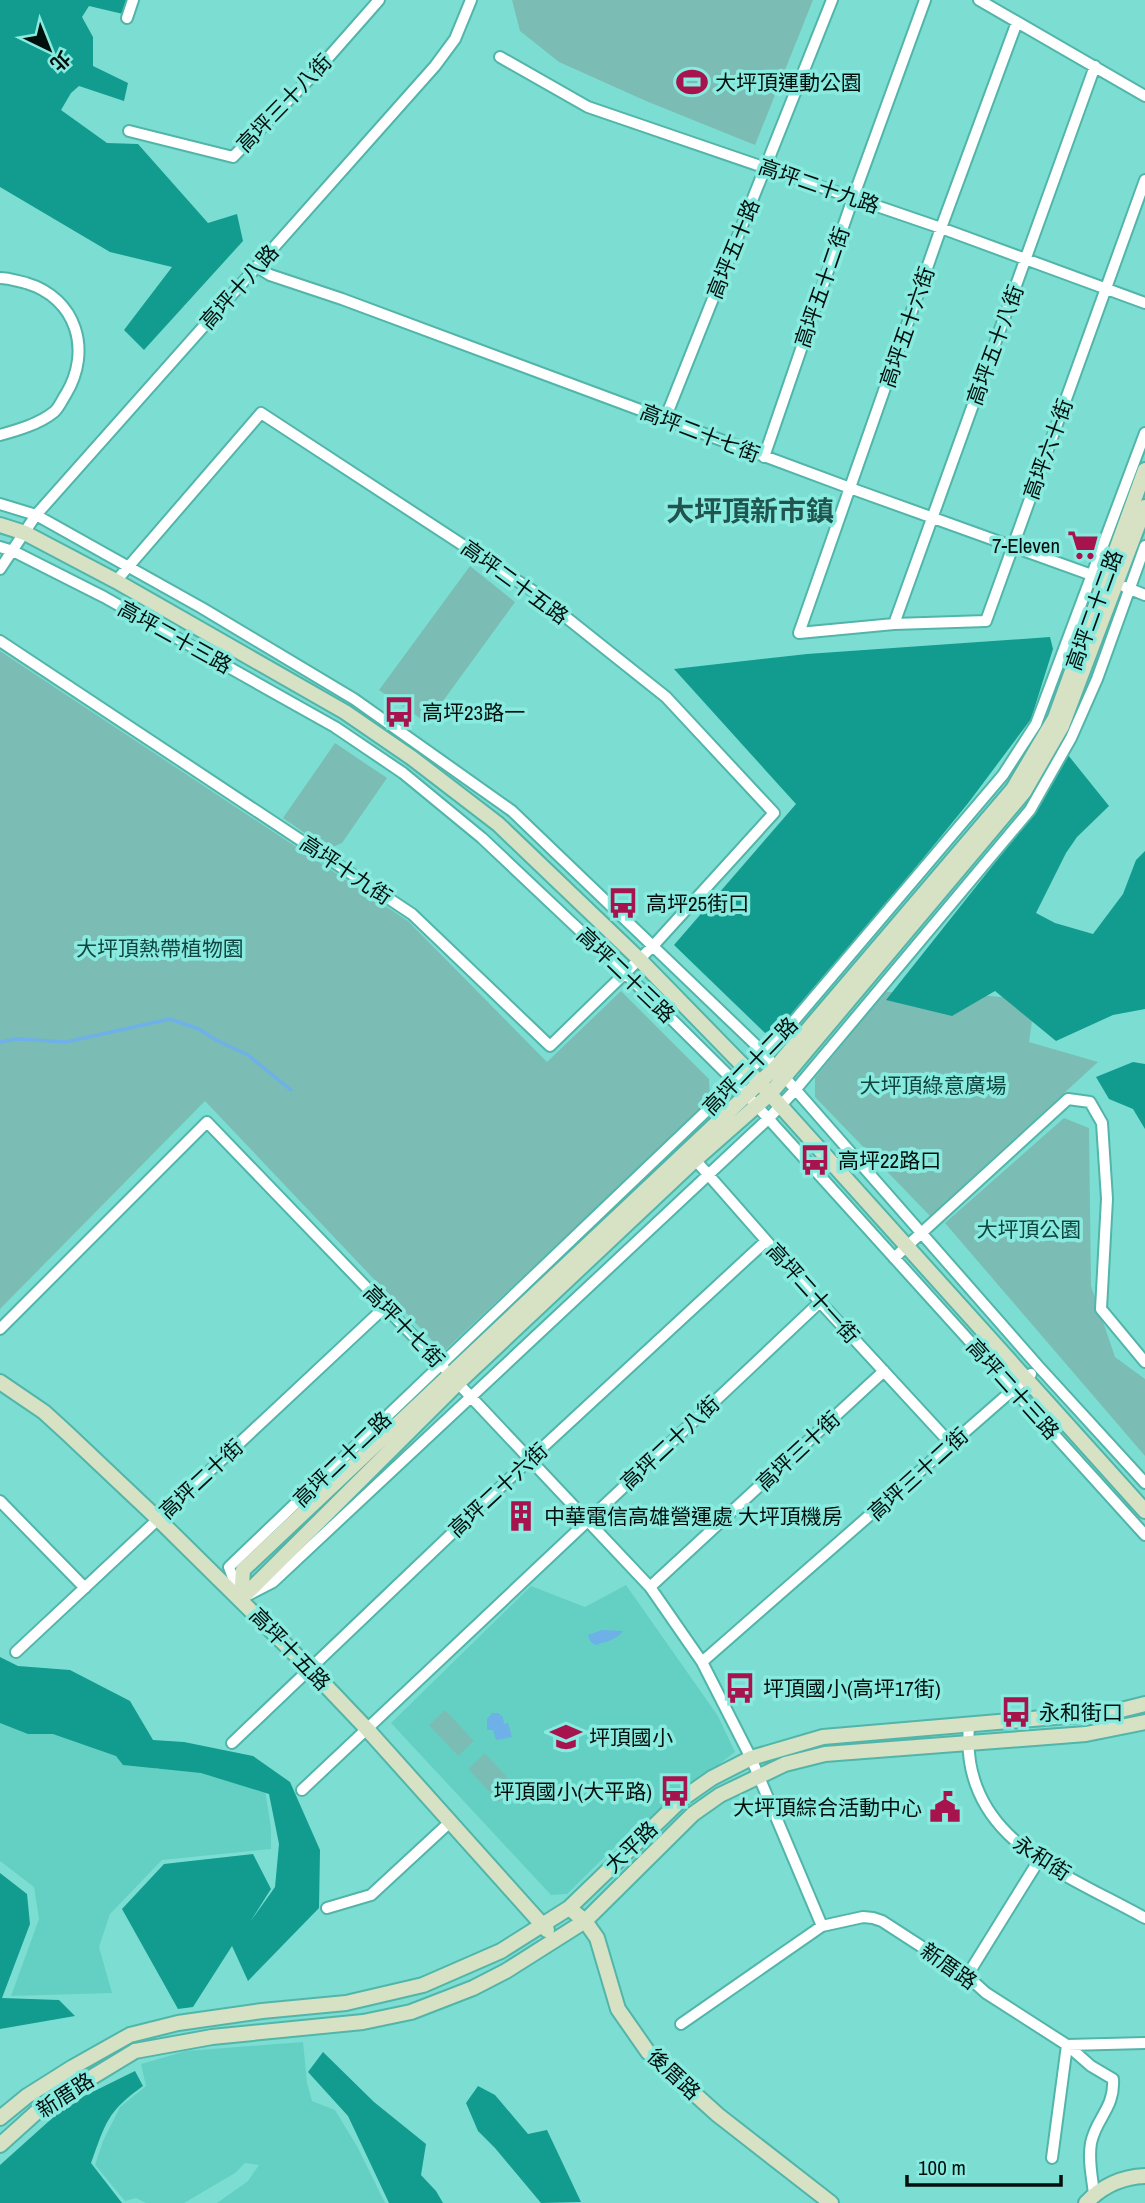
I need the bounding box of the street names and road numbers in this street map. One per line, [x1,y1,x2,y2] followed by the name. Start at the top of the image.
[230,48,338,158] street label: 高坪三十八街
[755,152,883,220] street label: 高坪二十九路
[700,195,766,303] street label: 高坪五十路
[788,223,856,351] street label: 高坪五十二街
[193,238,285,336] street label: 高坪十八路
[873,263,941,391] street label: 高坪五十六街
[960,281,1030,409] street label: 高坪五十八街
[1016,395,1080,503] street label: 高坪六十街
[636,397,764,469] street label: 高坪二十七街
[456,533,574,631] street label: 高坪二十五路
[1059,546,1129,674] street label: 高坪二十二路
[113,594,237,680] street label: 高坪二十三路
[294,829,398,911] street label: 高坪十九街
[571,921,681,1029] street label: 高坪二十三路
[696,1011,804,1121] street label: 高坪二十二路
[760,1236,866,1350] street label: 高坪二十一街
[357,1278,451,1374] street label: 高坪十七街
[960,1332,1066,1446] street label: 高坪二十三路
[614,1389,726,1497] street label: 高坪二十八街
[287,1405,397,1513] street label: 高坪二十二路
[750,1405,846,1497] street label: 高坪三十街
[861,1421,975,1527] street label: 高坪三十二街
[153,1433,249,1525] street label: 高坪二十街
[442,1436,554,1544] street label: 高坪二十六街
[243,1601,337,1697] street label: 高坪十五路
[598,1815,664,1879] street label: 大平路
[1008,1829,1076,1887] street label: 永和街
[915,1936,983,1996] street label: 新厝路
[641,2042,707,2106] street label: 後厝路
[31,2066,99,2124] street label: 新厝路

